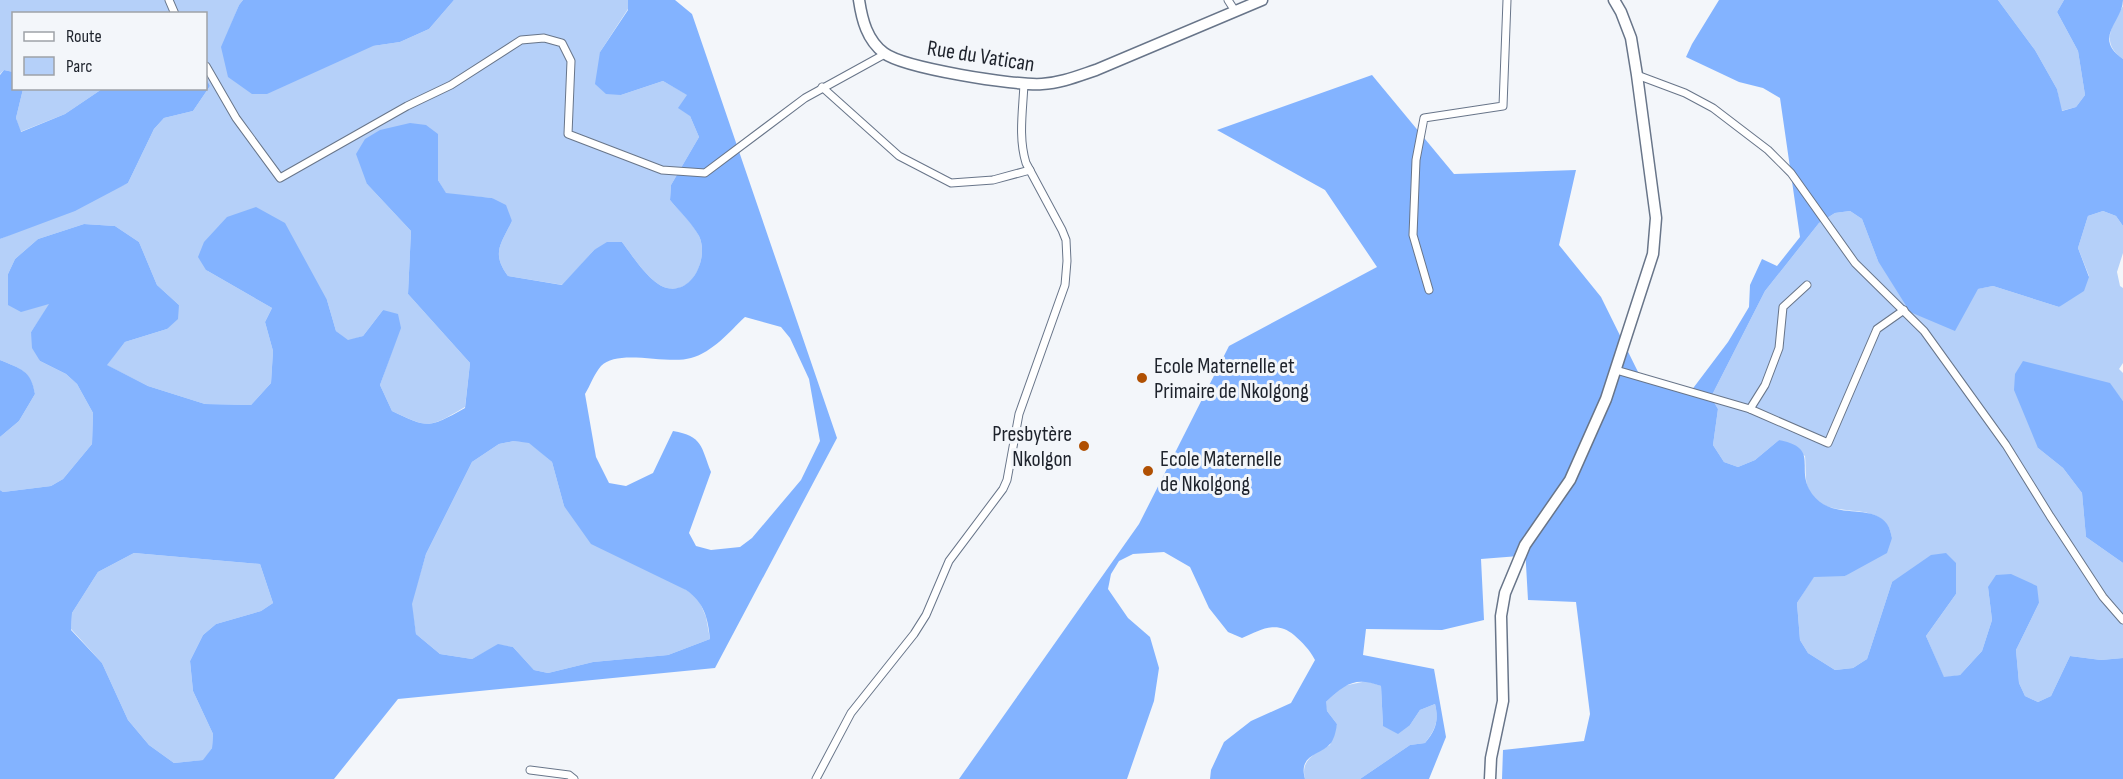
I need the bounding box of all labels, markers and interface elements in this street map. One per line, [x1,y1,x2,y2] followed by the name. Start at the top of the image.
[12,12,207,90] legend
[66,26,102,47] text: Route
[925,35,1036,78] street label: Rue du Vatican
[66,56,92,77] text: Parc
[1154,353,1309,405] place label: Ecole Maternelle et Primaire de Nkolgong
[1135,371,1149,385] marker: Ecole Maternelle et Primaire de Nkolgong
[992,421,1072,473] place label: Presbytère Nkolgon
[1077,439,1091,453] marker: Presbytère Nkolgon
[1160,446,1282,498] place label: Ecole Maternelle de Nkolgong
[1141,464,1155,478] marker: Ecole Maternelle de Nkolgong

